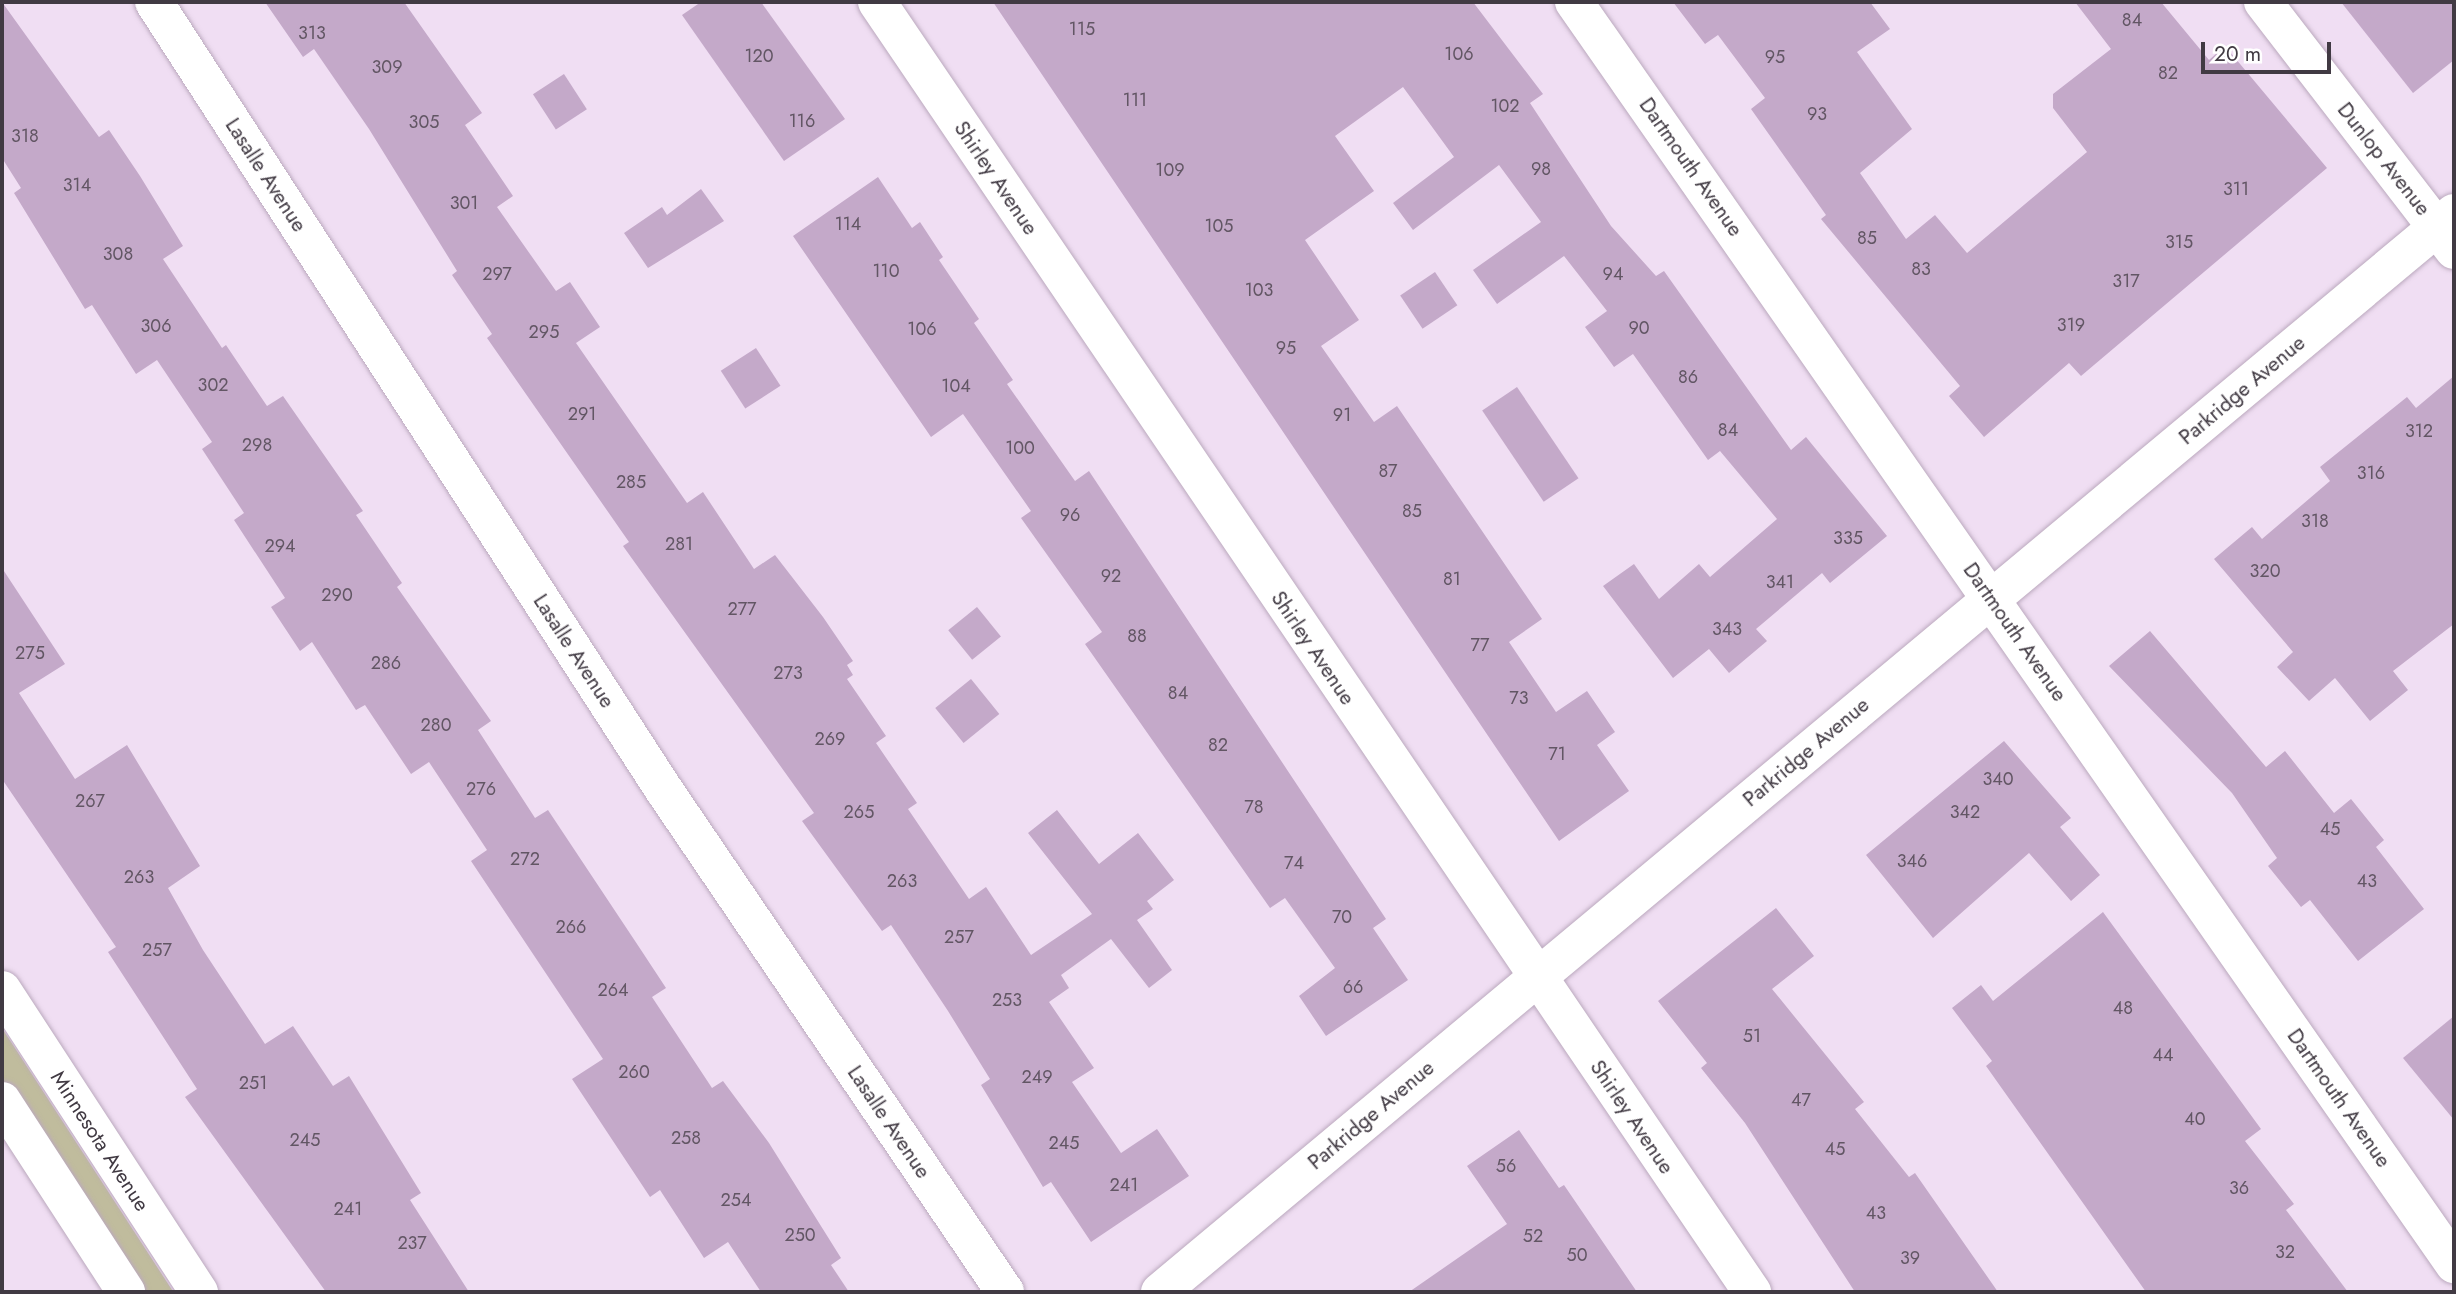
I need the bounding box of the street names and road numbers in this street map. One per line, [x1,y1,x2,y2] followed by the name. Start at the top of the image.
[1634,93,1748,241] street label: Dartmouth Avenue
[2332,98,2436,220] street label: Dunlop Avenue
[220,113,312,237] street label: Lasalle Avenue
[949,116,1043,240] street label: Shirley Avenue
[2174,330,2310,450] street label: Parkridge Avenue
[1958,558,2072,706] street label: Dartmouth Avenue
[1266,586,1360,710] street label: Shirley Avenue
[528,589,620,713] street label: Lasalle Avenue
[1738,692,1874,812] street label: Parkridge Avenue
[2282,1024,2396,1172] street label: Dartmouth Avenue
[1303,1055,1439,1175] street label: Parkridge Avenue
[1585,1055,1679,1179] street label: Shirley Avenue
[842,1061,936,1183] street label: Lasalle Avenue
[45,1066,155,1216] street label: Minnesota Avenue

